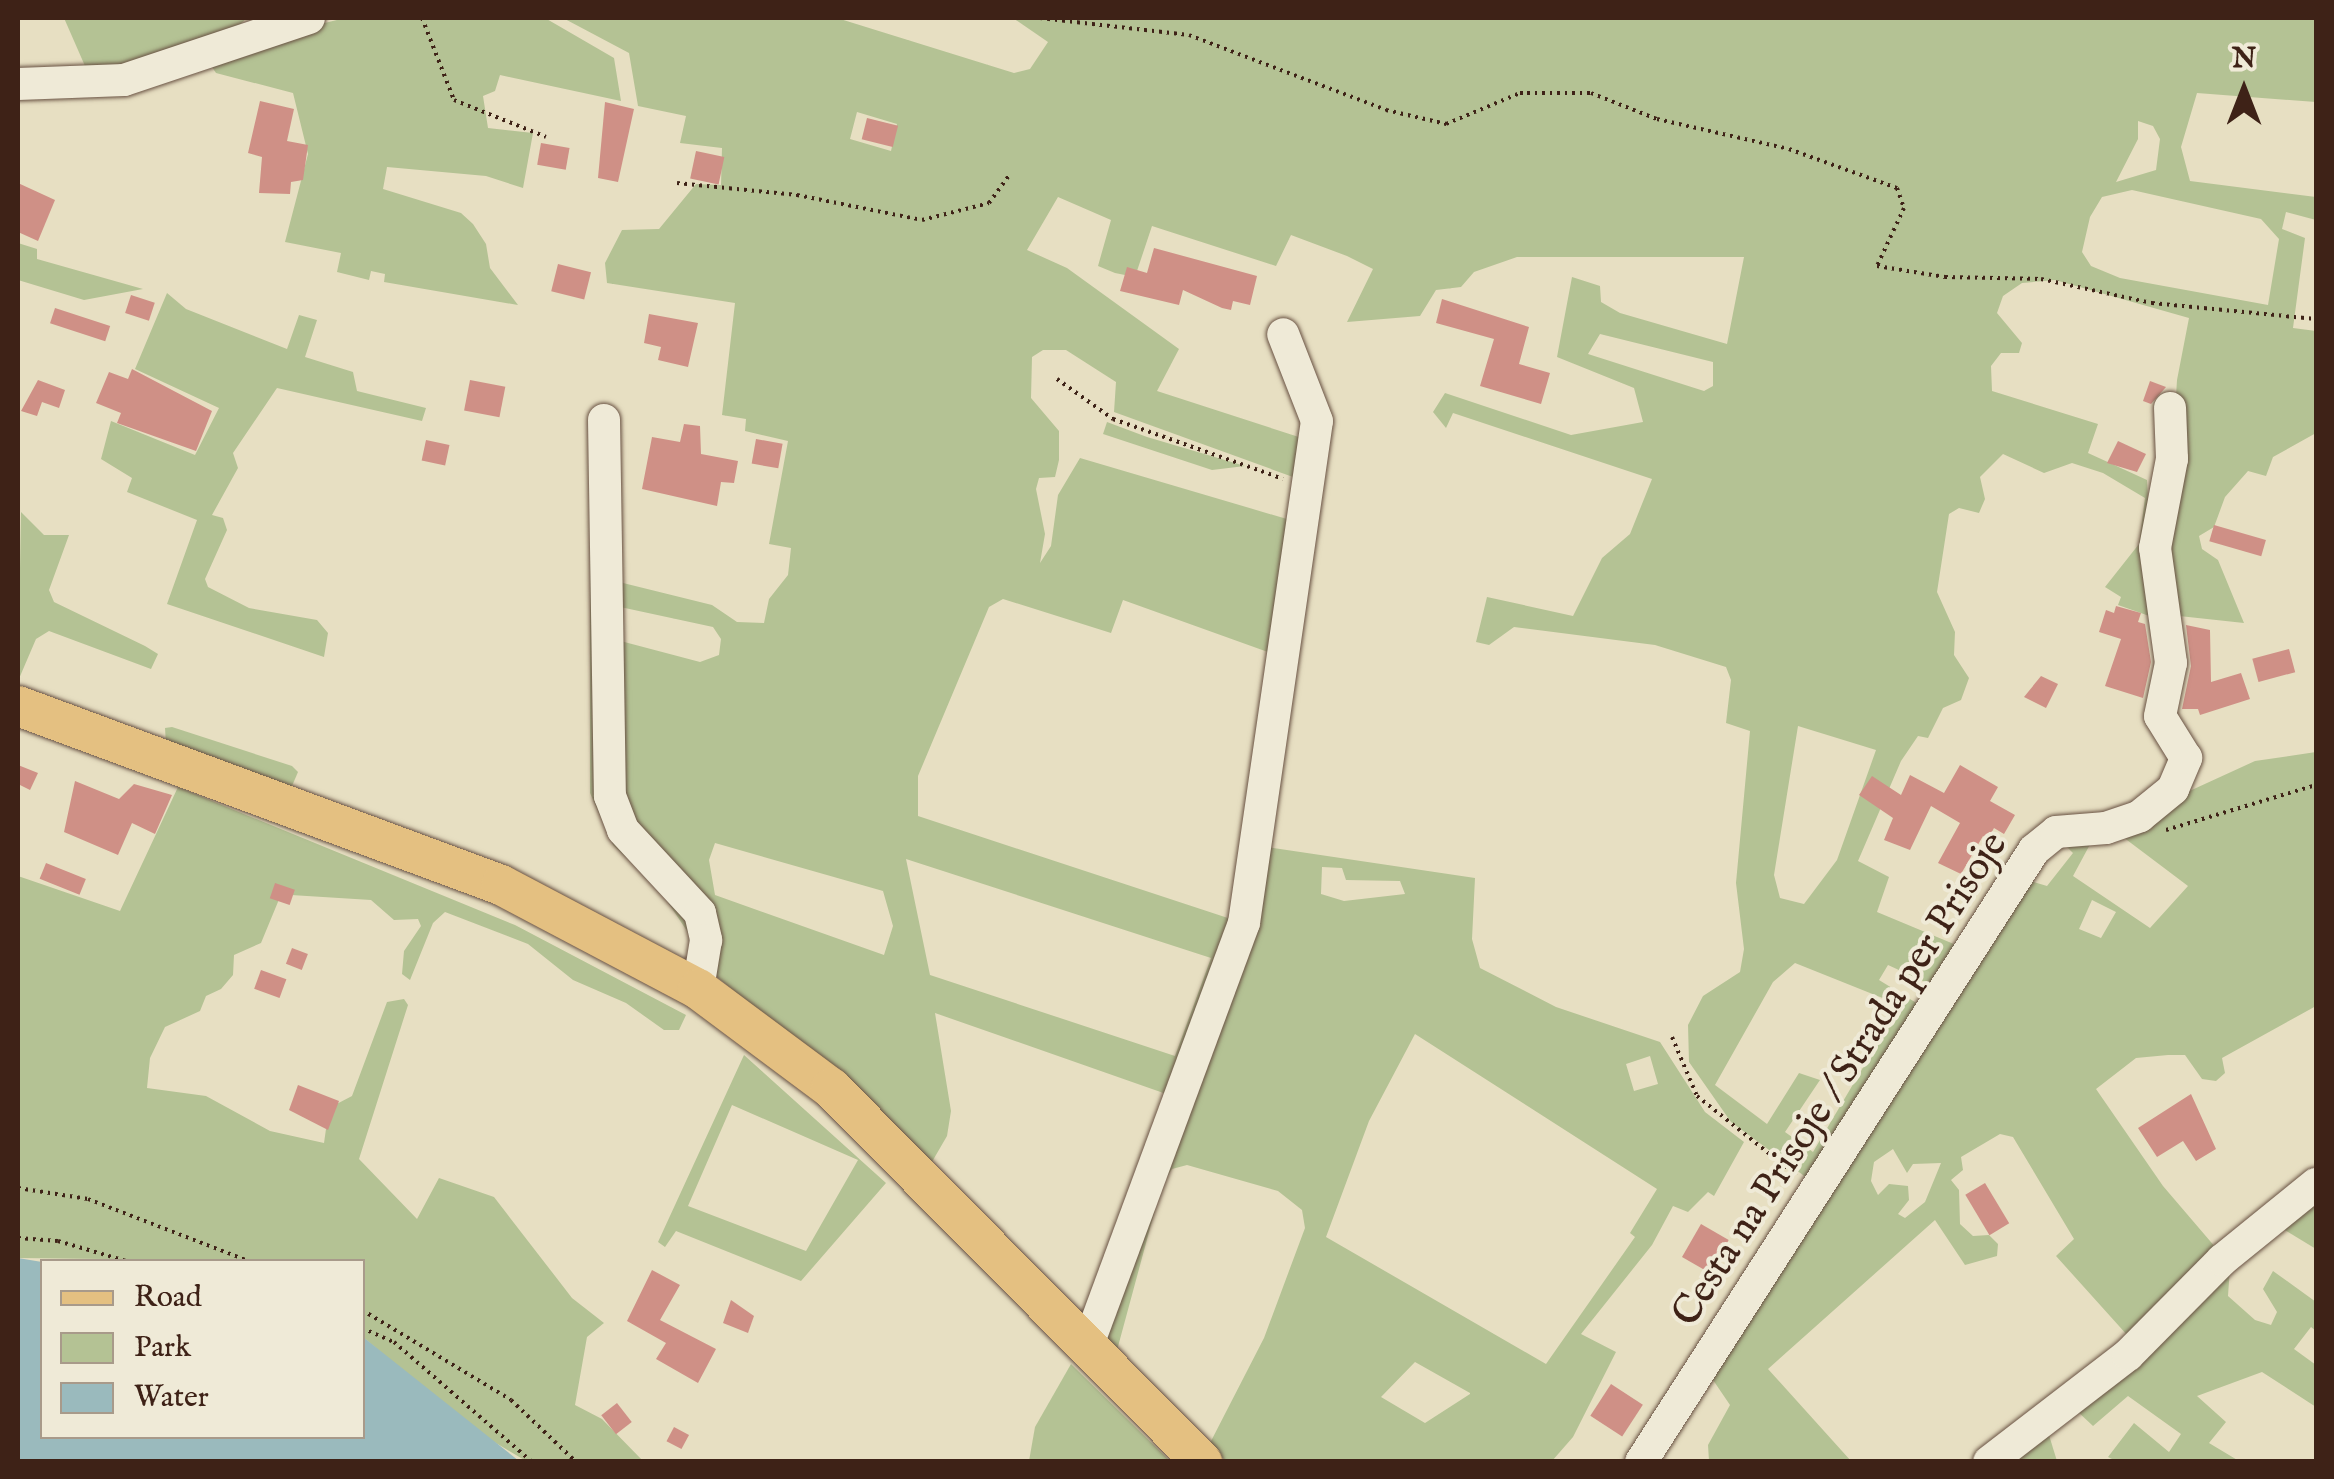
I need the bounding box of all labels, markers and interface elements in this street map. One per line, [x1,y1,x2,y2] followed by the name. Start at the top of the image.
[2194,40,2294,140] north arrow
[2232,42,2256,77] text: N
[1663,824,2019,1336] street label: Cesta na Prisoje / Strada per Prisoje
[40,1259,365,1439] legend
[134,1279,202,1317] text: Road
[134,1329,191,1367] text: Park
[134,1379,209,1417] text: Water

